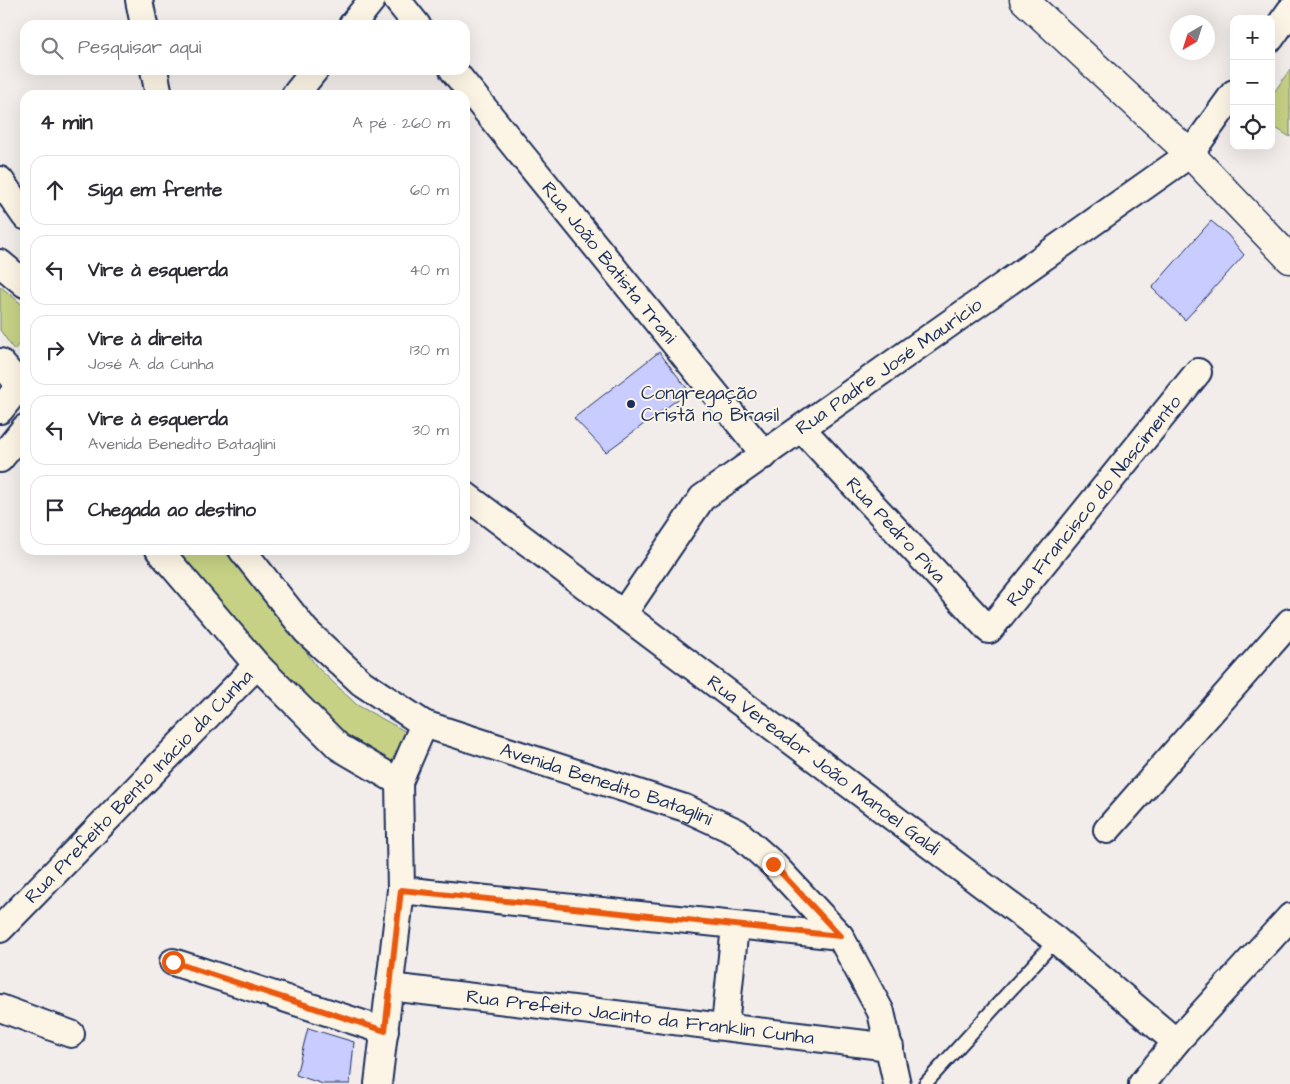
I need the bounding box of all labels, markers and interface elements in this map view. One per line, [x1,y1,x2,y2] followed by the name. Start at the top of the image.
[1170,15,1215,60] north arrow
[1230,15,1275,150] map controls
[1230,15,1275,60] button: +
[20,20,470,75] search box
[38,34,66,62] icon: search
[78,34,201,61] text: Pesquisar aqui
[1230,60,1275,105] button: −
[1230,105,1275,150] button: locate
[40,108,93,137] text: 4 min
[353,112,450,134] text: A pé · 260 m
[41,176,69,204] icon: ahead
[535,176,683,350] street label: Rua João Batista Trani
[88,177,222,204] text: Siga em frente
[410,179,449,201] text: 60 m
[41,256,69,284] icon: left
[88,257,228,284] text: Vire à esquerda
[409,259,449,281] text: 40 m
[790,291,988,441] street label: Rua Padre José Maurício
[88,326,202,353] text: Vire à direita
[41,336,69,364] icon: right
[410,339,449,361] text: 130 m
[88,353,214,375] text: José A. da Cunha
[641,380,779,429] place label: Congregação Cristã no Brasil
[1000,389,1188,612] street label: Rua Francisco do Nascimento
[625,398,637,410] marker: Congregação Cristã no Brasil
[88,406,228,433] text: Vire à esquerda
[41,416,69,444] icon: left
[412,419,449,441] text: 30 m
[88,433,275,455] text: Avenida Benedito Bataglini
[840,471,952,589] street label: Rua Pedro Piva
[41,496,69,524] icon: arrive
[88,497,256,524] text: Chegada ao destino
[19,663,259,909] street label: Rua Prefeito Bento Inácio da Cunha
[702,668,946,862] street label: Rua Vereador João Manoel Galdi
[497,736,717,833] street label: Avenida Benedito Bataglini
[762,853,785,876] route end
[162,951,185,974] route start
[465,983,816,1051] street label: Rua Prefeito Jacinto da Franklin Cunha

